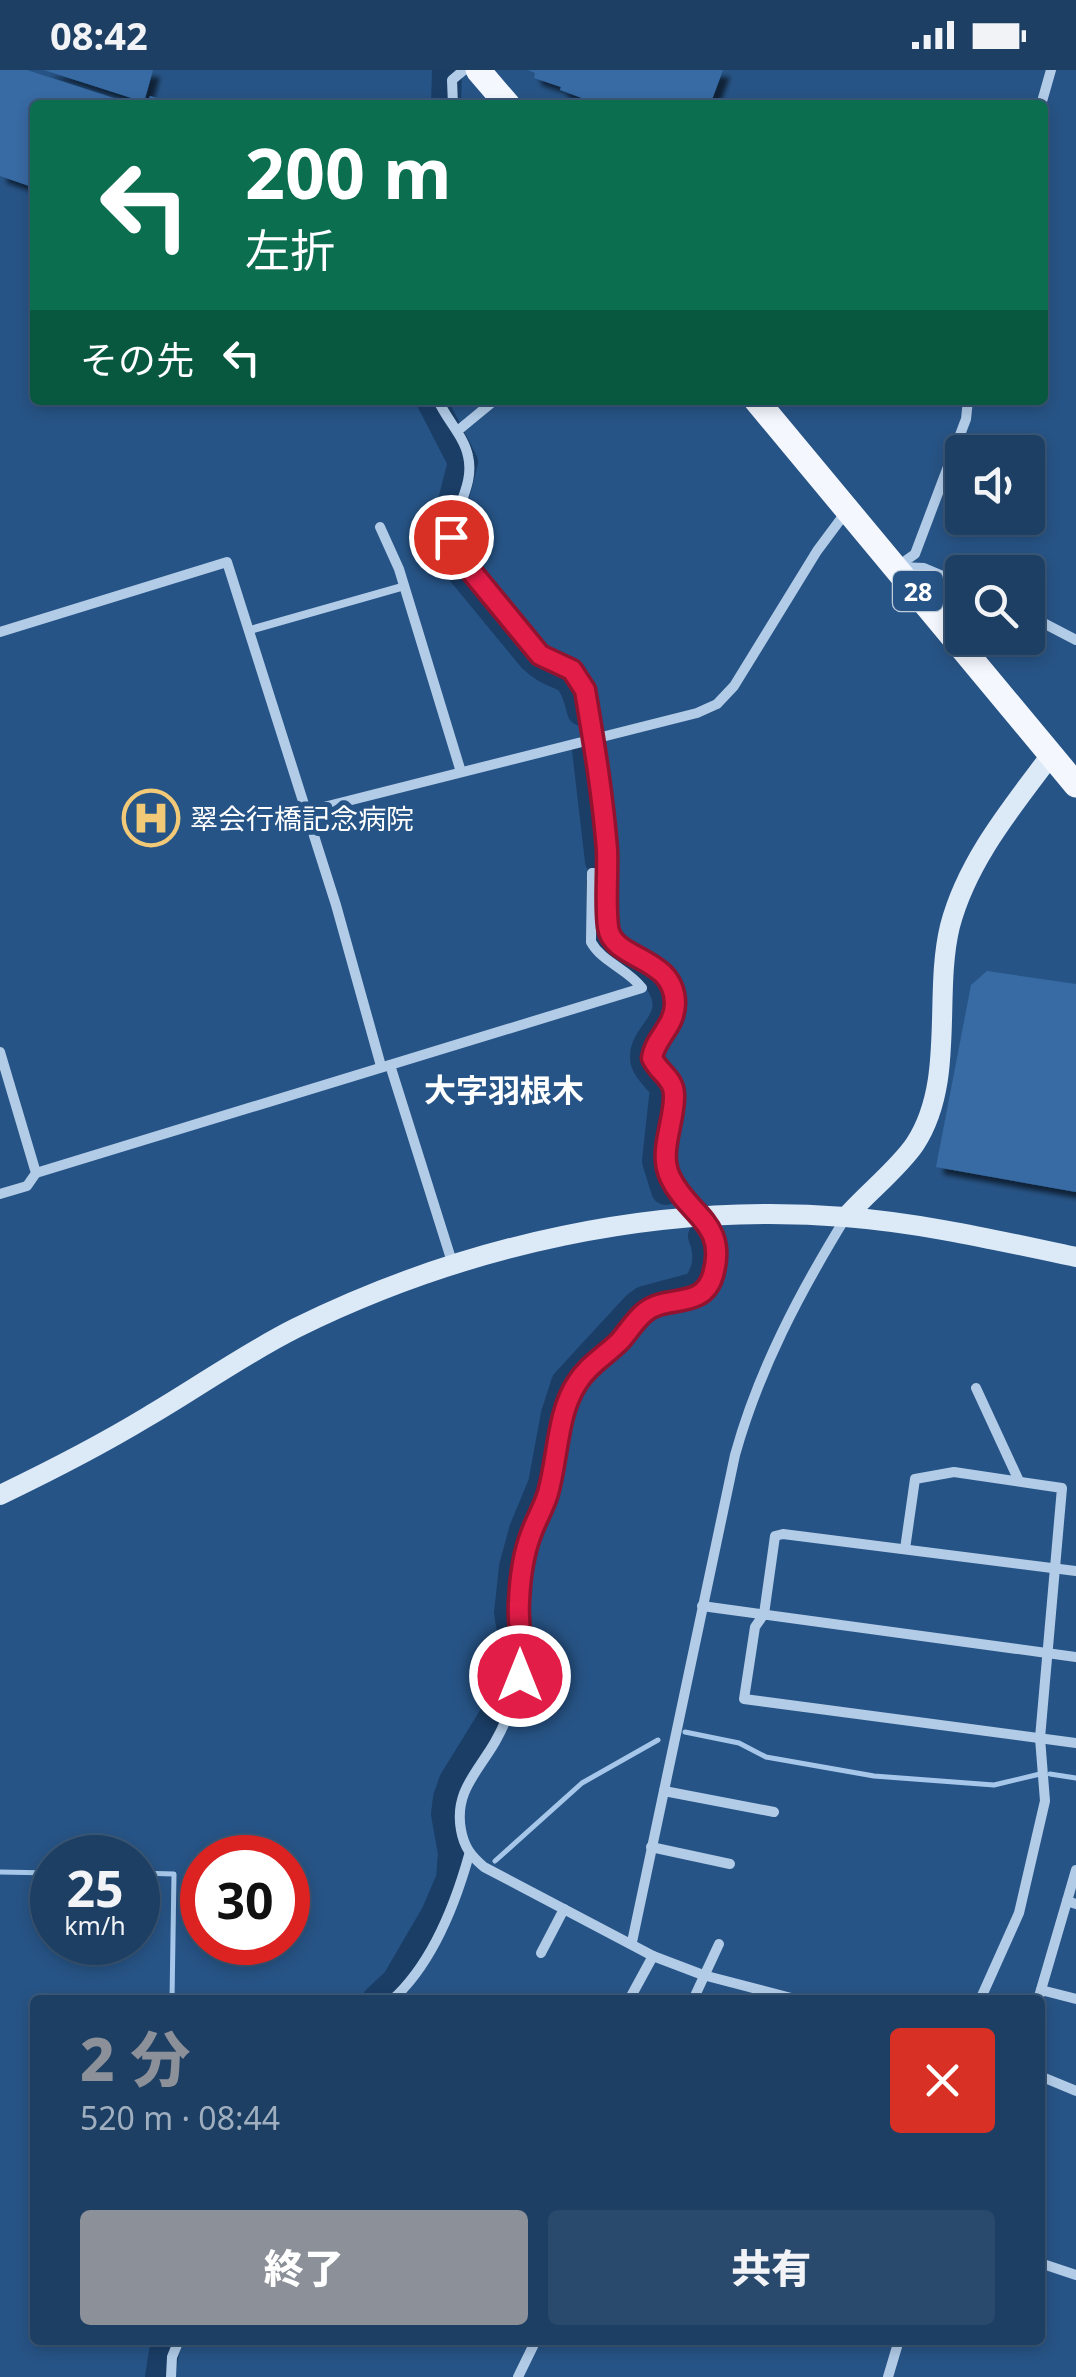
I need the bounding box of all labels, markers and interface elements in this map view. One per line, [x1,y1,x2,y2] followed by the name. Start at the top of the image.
[50,9,148,61] text: 08:42
[245,124,452,220] text: 200 m
[80,140,210,270] icon: left
[245,219,335,280] text: 左折
[214,330,269,385] icon: left
[80,333,194,385] text: その先
[945,435,1045,655] map controls
[945,435,1045,535] button: sound
[409,495,494,580] pin
[424,510,479,565] icon: arrive
[945,555,1045,655] button: search
[893,571,943,611] road number: 28
[121,788,181,848] hospital icon: 翠会行橋記念病院
[190,799,414,837] place label: 翠会行橋記念病院
[424,1068,584,1111] district label: 大字羽根木
[468,1624,572,1728] position arrow
[180,1835,310,1965] speed limit sign: 30
[66,1854,124,1922] text: 25
[64,1908,126,1942] text: km/h
[80,2017,190,2099] text: 2 分
[890,2028,995,2133] button: close
[80,2096,280,2139] text: 520 m · 08:44
[80,2210,528,2325] button: 終了
[548,2210,995,2325] button: 共有

